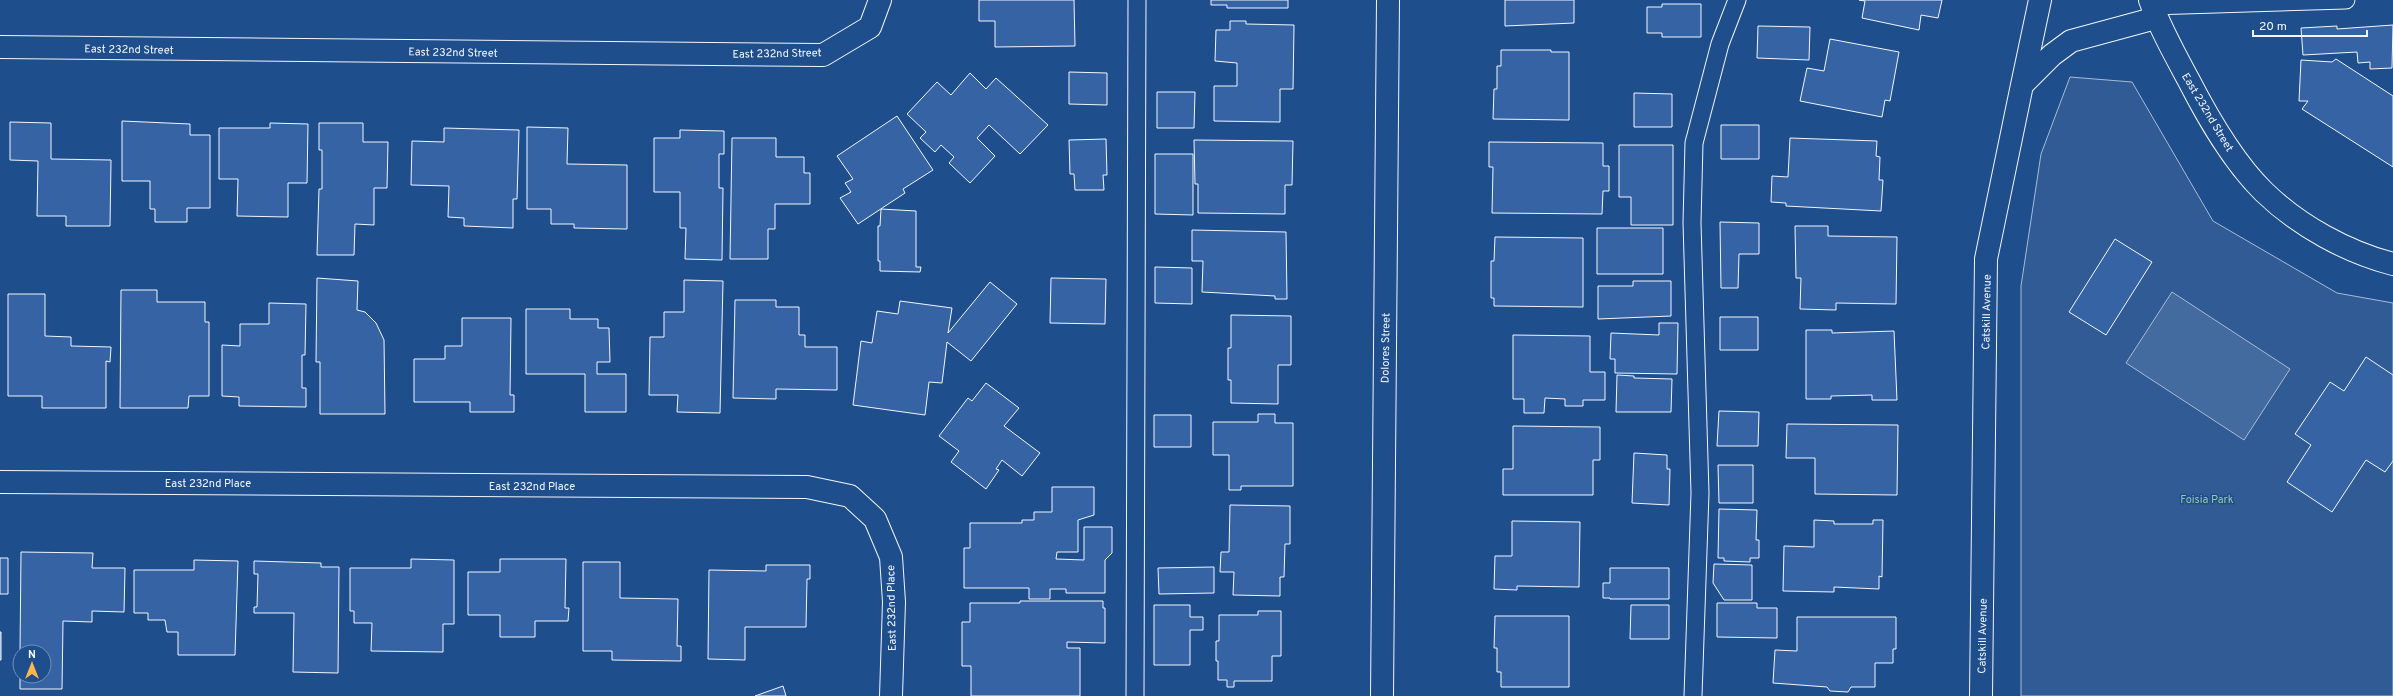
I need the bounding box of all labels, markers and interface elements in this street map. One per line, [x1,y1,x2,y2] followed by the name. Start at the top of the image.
[2253,12,2367,38] scale bar
[2259,19,2287,35] text: 20 m
[84,42,174,58] street label: East 232nd Street
[408,45,498,61] street label: East 232nd Street
[732,46,822,62] street label: East 232nd Street
[2178,71,2236,154] street label: East 232nd Street
[1979,274,1995,350] street label: Catskill Avenue
[1378,313,1394,383] street label: Dolores Street
[165,477,251,491] street label: East 232nd Place
[489,480,575,494] street label: East 232nd Place
[2180,493,2234,507] park label: Foisia Park
[884,565,900,651] street label: East 232nd Place
[1975,598,1991,674] street label: Catskill Avenue
[12,644,52,684] north arrow
[28,648,36,662] text: N

